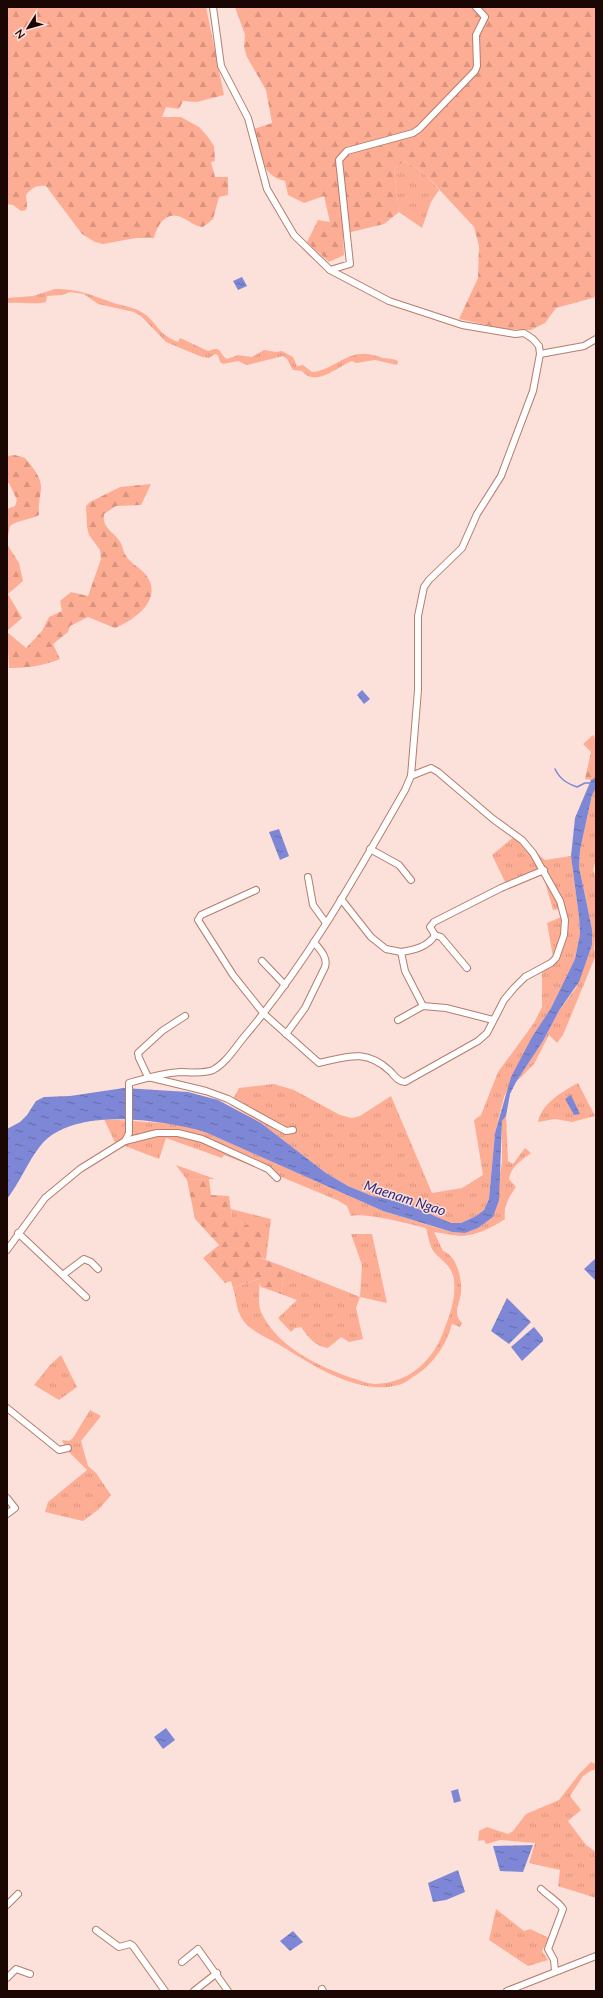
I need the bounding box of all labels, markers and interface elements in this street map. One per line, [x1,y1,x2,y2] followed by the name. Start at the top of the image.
[8,8,48,48] north arrow
[12,27,27,42] text: N
[362,1176,448,1219] water label: Maenam Ngao

